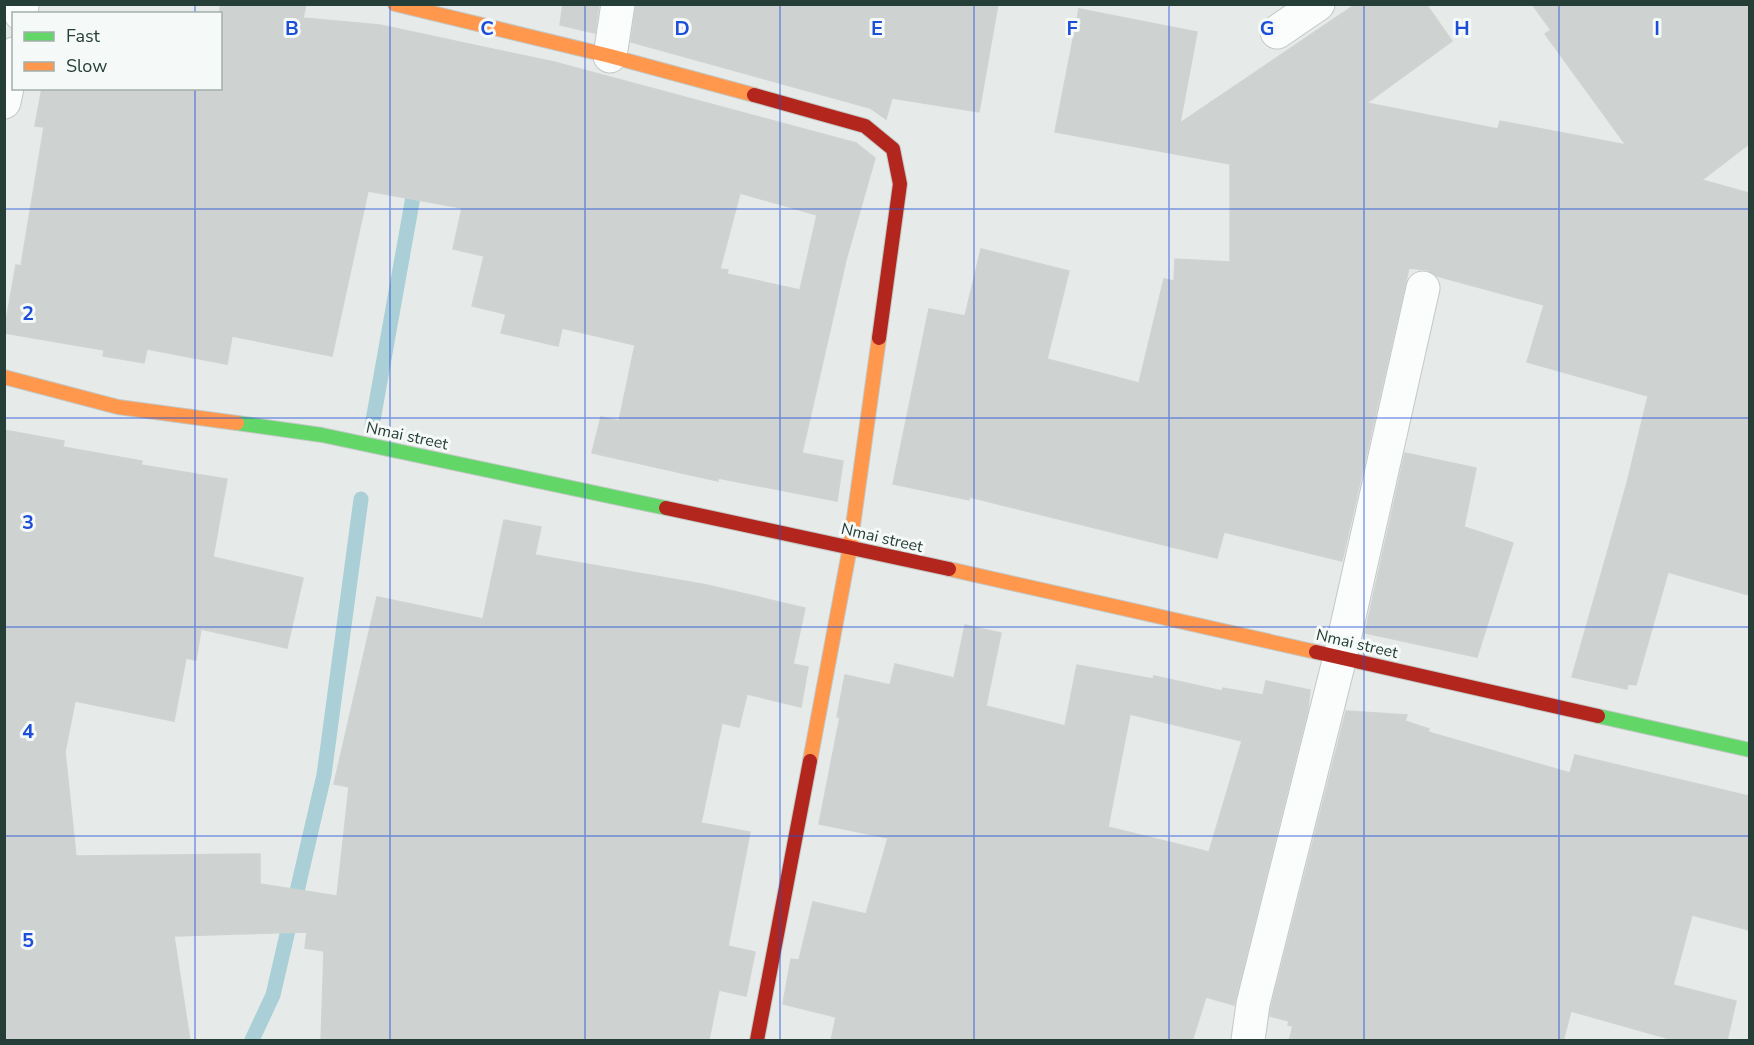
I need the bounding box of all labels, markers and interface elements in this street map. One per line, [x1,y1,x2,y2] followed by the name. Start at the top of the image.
[12,12,222,90] legend
[285,15,299,42] text: B
[480,15,494,42] text: C
[674,15,690,42] text: D
[871,15,883,42] text: E
[1066,15,1078,42] text: F
[1260,15,1274,42] text: G
[1454,15,1470,42] text: H
[1654,15,1660,42] text: I
[66,24,101,48] text: Fast
[66,54,107,78] text: Slow
[22,300,34,327] text: 2
[364,417,450,456] street label: Nmai street
[22,509,34,536] text: 3
[839,518,925,558] street label: Nmai street
[1314,624,1400,664] street label: Nmai street
[22,718,34,745] text: 4
[22,927,34,954] text: 5

